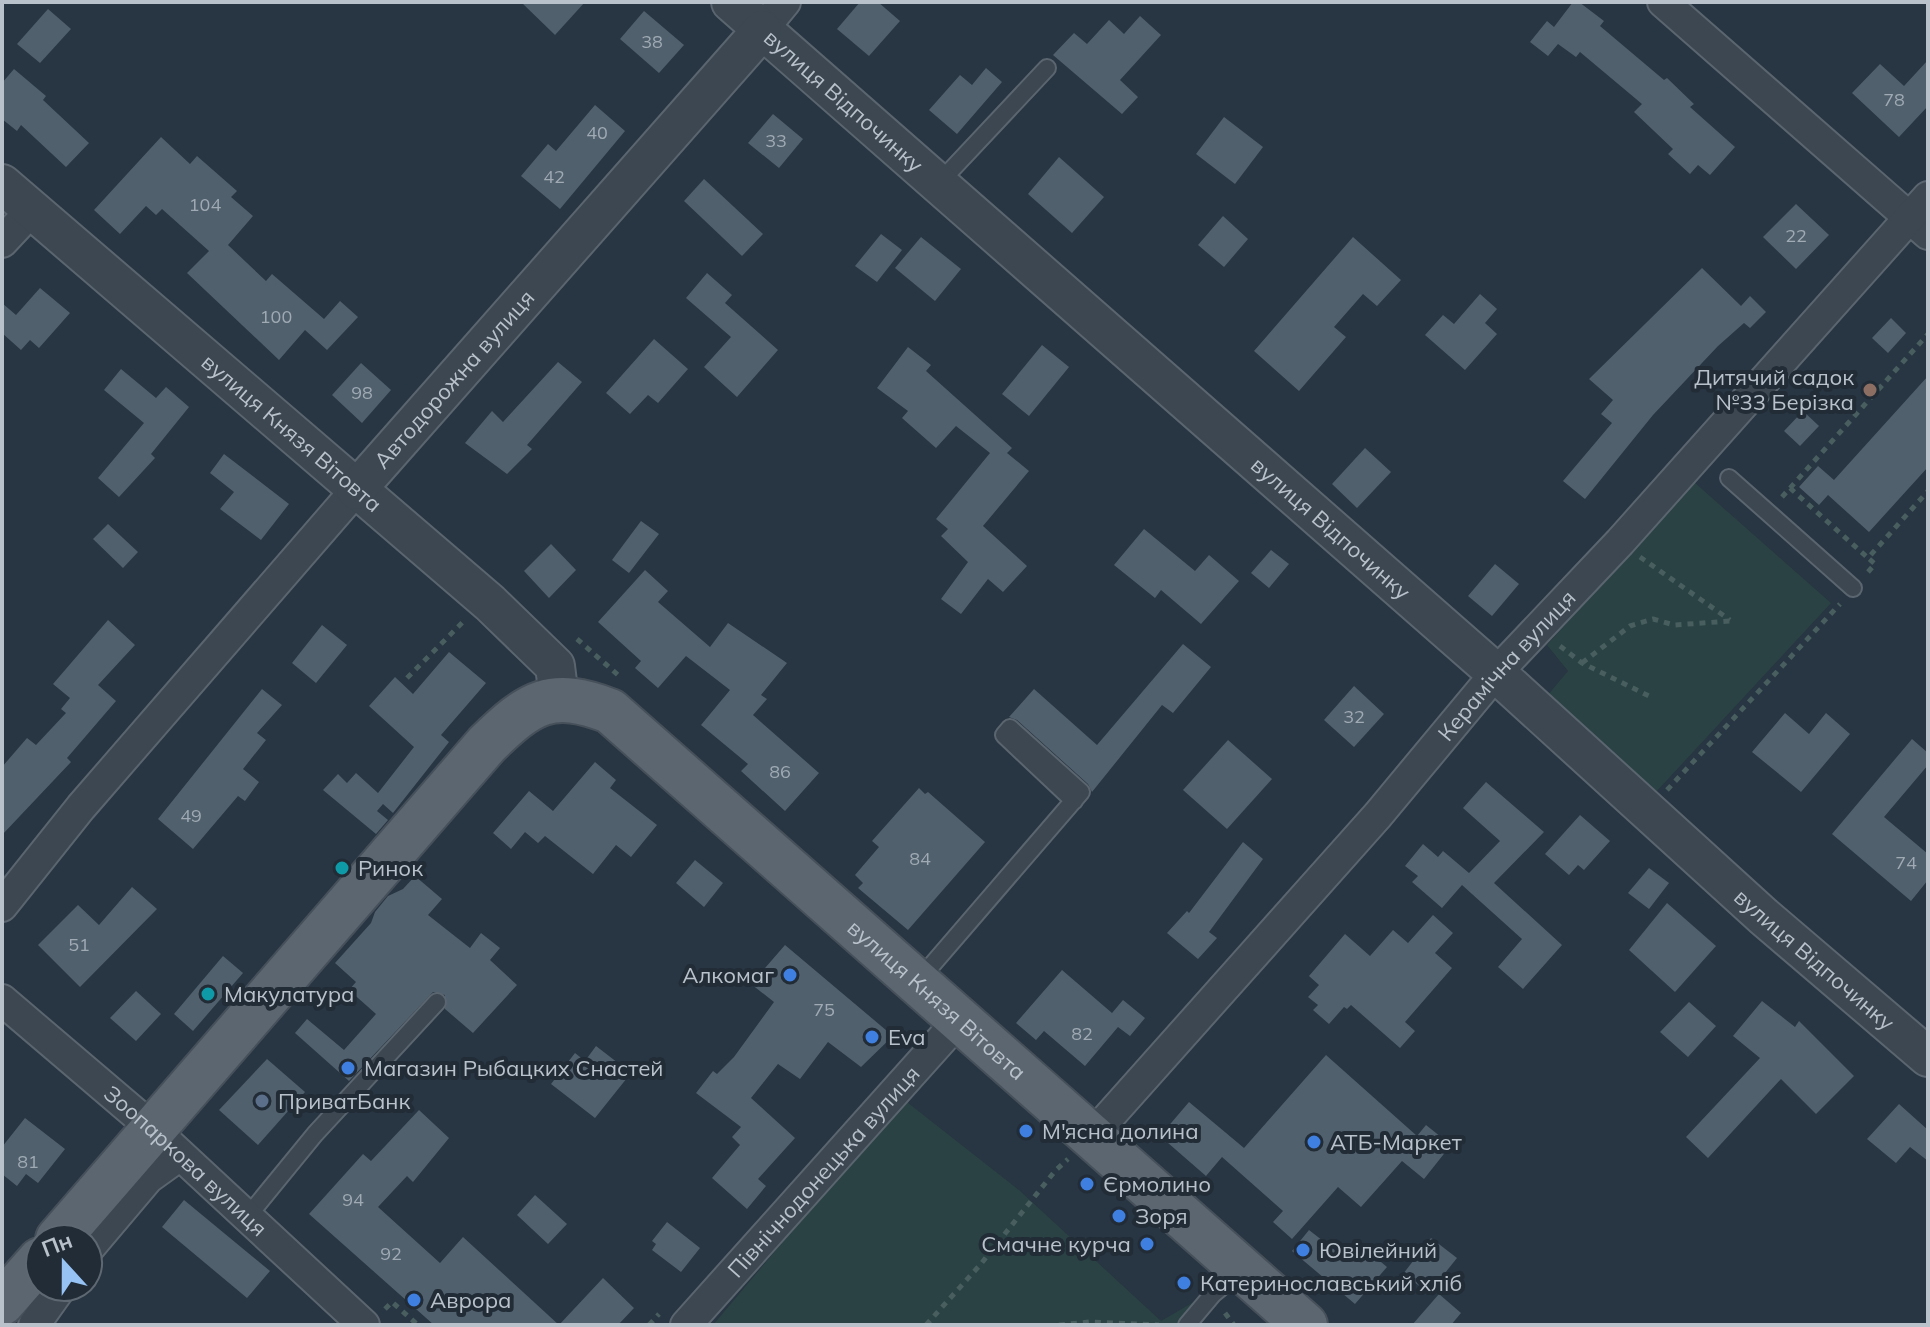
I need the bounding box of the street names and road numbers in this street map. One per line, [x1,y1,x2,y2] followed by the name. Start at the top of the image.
[758,23,929,178] street label: вулиця Відпочинку
[368,284,540,474] street label: Автодорожна вулиця
[196,348,388,518] street label: вулиця Князя Вітовта
[1245,451,1417,606] street label: вулиця Відпочинку
[1431,584,1581,747] street label: Керамічна вулиця
[1728,883,1901,1036] street label: вулиця Відпочинку
[842,914,1032,1086] street label: вулиця Князя Вітовта
[721,1060,925,1283] street label: Північнодонецька вулиця
[98,1079,273,1242] street label: Зоопаркова вулиця

